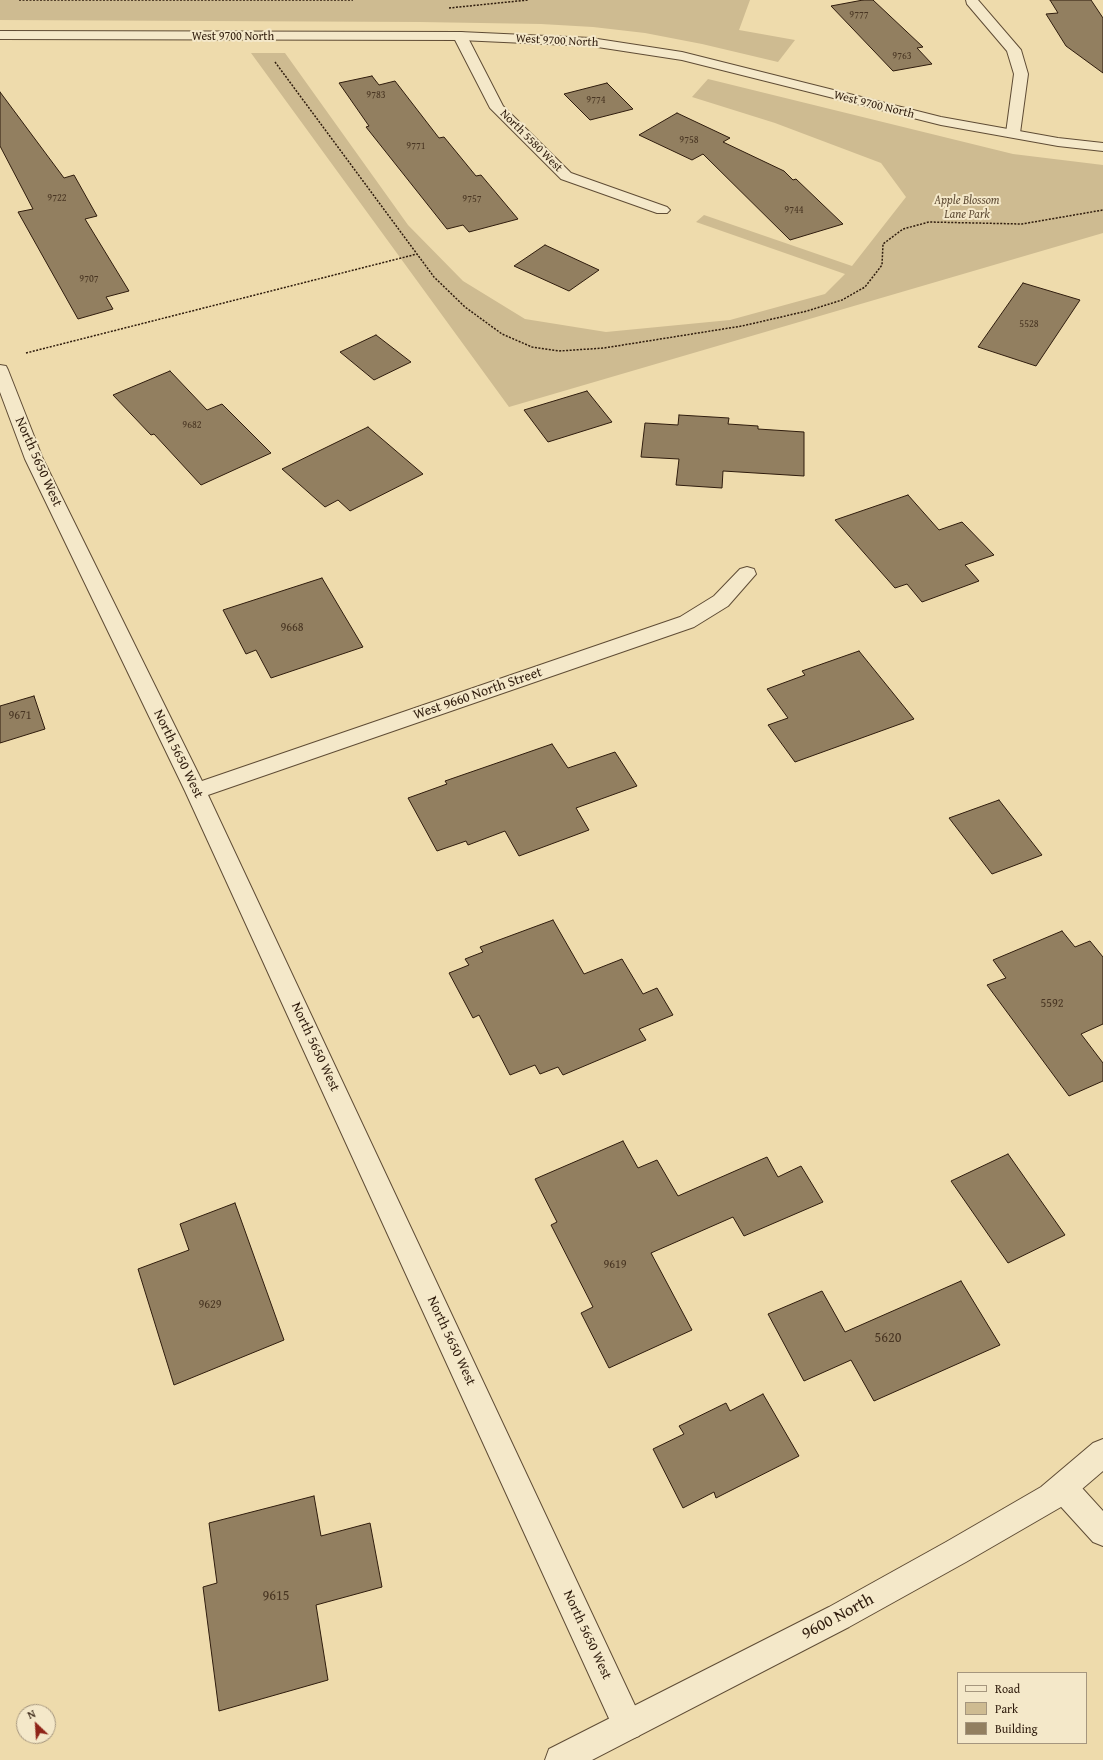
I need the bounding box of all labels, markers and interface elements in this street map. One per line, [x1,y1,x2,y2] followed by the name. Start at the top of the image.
[849,9,869,21] house number: 9777
[192,30,274,44] street label: West 9700 North
[515,32,599,50] street label: West 9700 North
[892,50,912,62] house number: 9763
[832,88,916,122] street label: West 9700 North
[366,89,386,101] house number: 9783
[586,94,606,106] house number: 9774
[497,107,565,175] street label: North 5580 West
[679,134,699,146] house number: 9758
[406,140,426,152] house number: 9771
[47,192,67,204] house number: 9722
[462,193,482,205] house number: 9757
[934,194,1000,222] park label: Apple Blossom Lane Park
[784,204,804,216] house number: 9744
[79,273,99,285] house number: 9707
[1019,318,1039,330] house number: 5528
[11,415,65,509] street label: North 5650 West
[182,419,202,431] house number: 9682
[280,621,304,635] house number: 9668
[411,664,545,724] street label: West 9660 North Street
[149,707,207,801] street label: North 5650 West
[8,709,32,723] house number: 9671
[1040,997,1064,1011] house number: 5592
[287,1000,343,1094] street label: North 5650 West
[603,1258,627,1272] house number: 9619
[423,1294,479,1388] street label: North 5650 West
[198,1298,222,1312] house number: 9629
[875,1330,901,1346] house number: 5620
[263,1588,289,1604] house number: 9615
[559,1588,615,1682] street label: North 5650 West
[798,1589,878,1645] street label: 9600 North
[957,1672,1087,1744] legend
[995,1680,1020,1697] text: Road
[995,1700,1018,1717] text: Park
[16,1704,56,1744] north arrow
[25,1705,38,1723] text: N
[995,1720,1038,1737] text: Building

